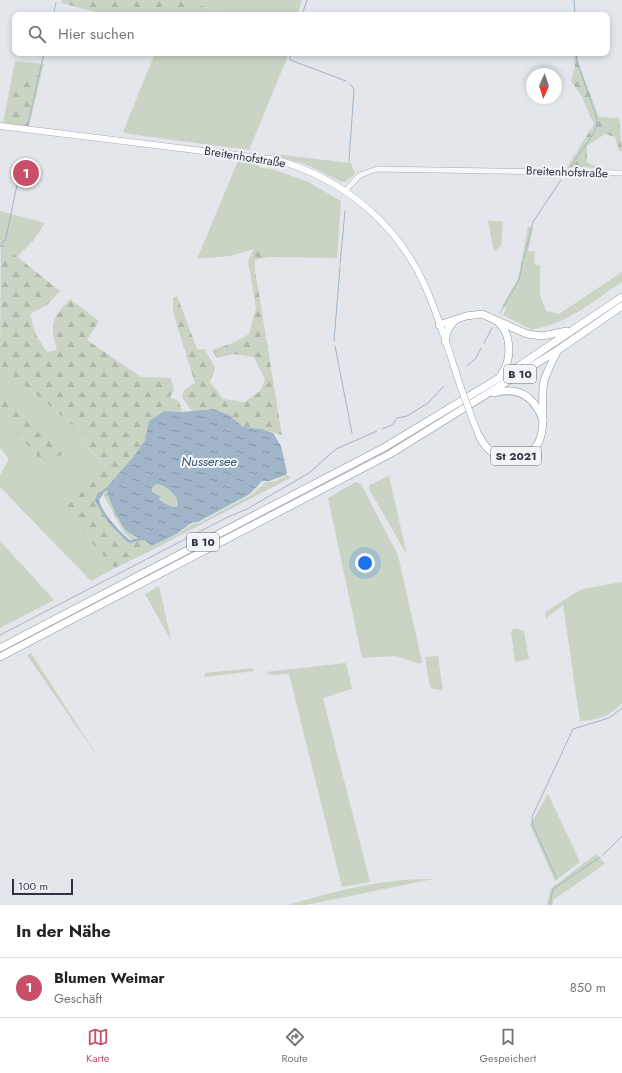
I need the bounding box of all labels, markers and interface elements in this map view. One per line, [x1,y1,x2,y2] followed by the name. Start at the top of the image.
[12,12,610,56] search box
[26,23,48,45] icon: search
[58,23,135,45] text: Hier suchen
[526,68,562,104] north arrow
[203,142,287,172] street label: Breitenhofstraße
[13,158,39,188] pin: 1
[526,162,608,182] street label: Breitenhofstraße
[504,365,536,383] road number: B 10
[491,447,541,465] road number: St 2021
[181,452,237,471] water label: Nussersee
[187,533,219,551] road number: B 10
[355,553,375,573] your location
[12,877,73,896] scale bar
[18,878,48,894] text: 100 m
[16,919,111,943] text: In der Nähe
[54,967,165,989] text: Blumen Weimar
[26,978,32,997] text: 1
[570,978,606,997] text: 850 m
[54,989,102,1008] text: Geschäft
[86,1026,110,1066] tab: Karte
[281,1026,308,1066] tab: Route
[480,1026,536,1066] tab: Gespeichert

